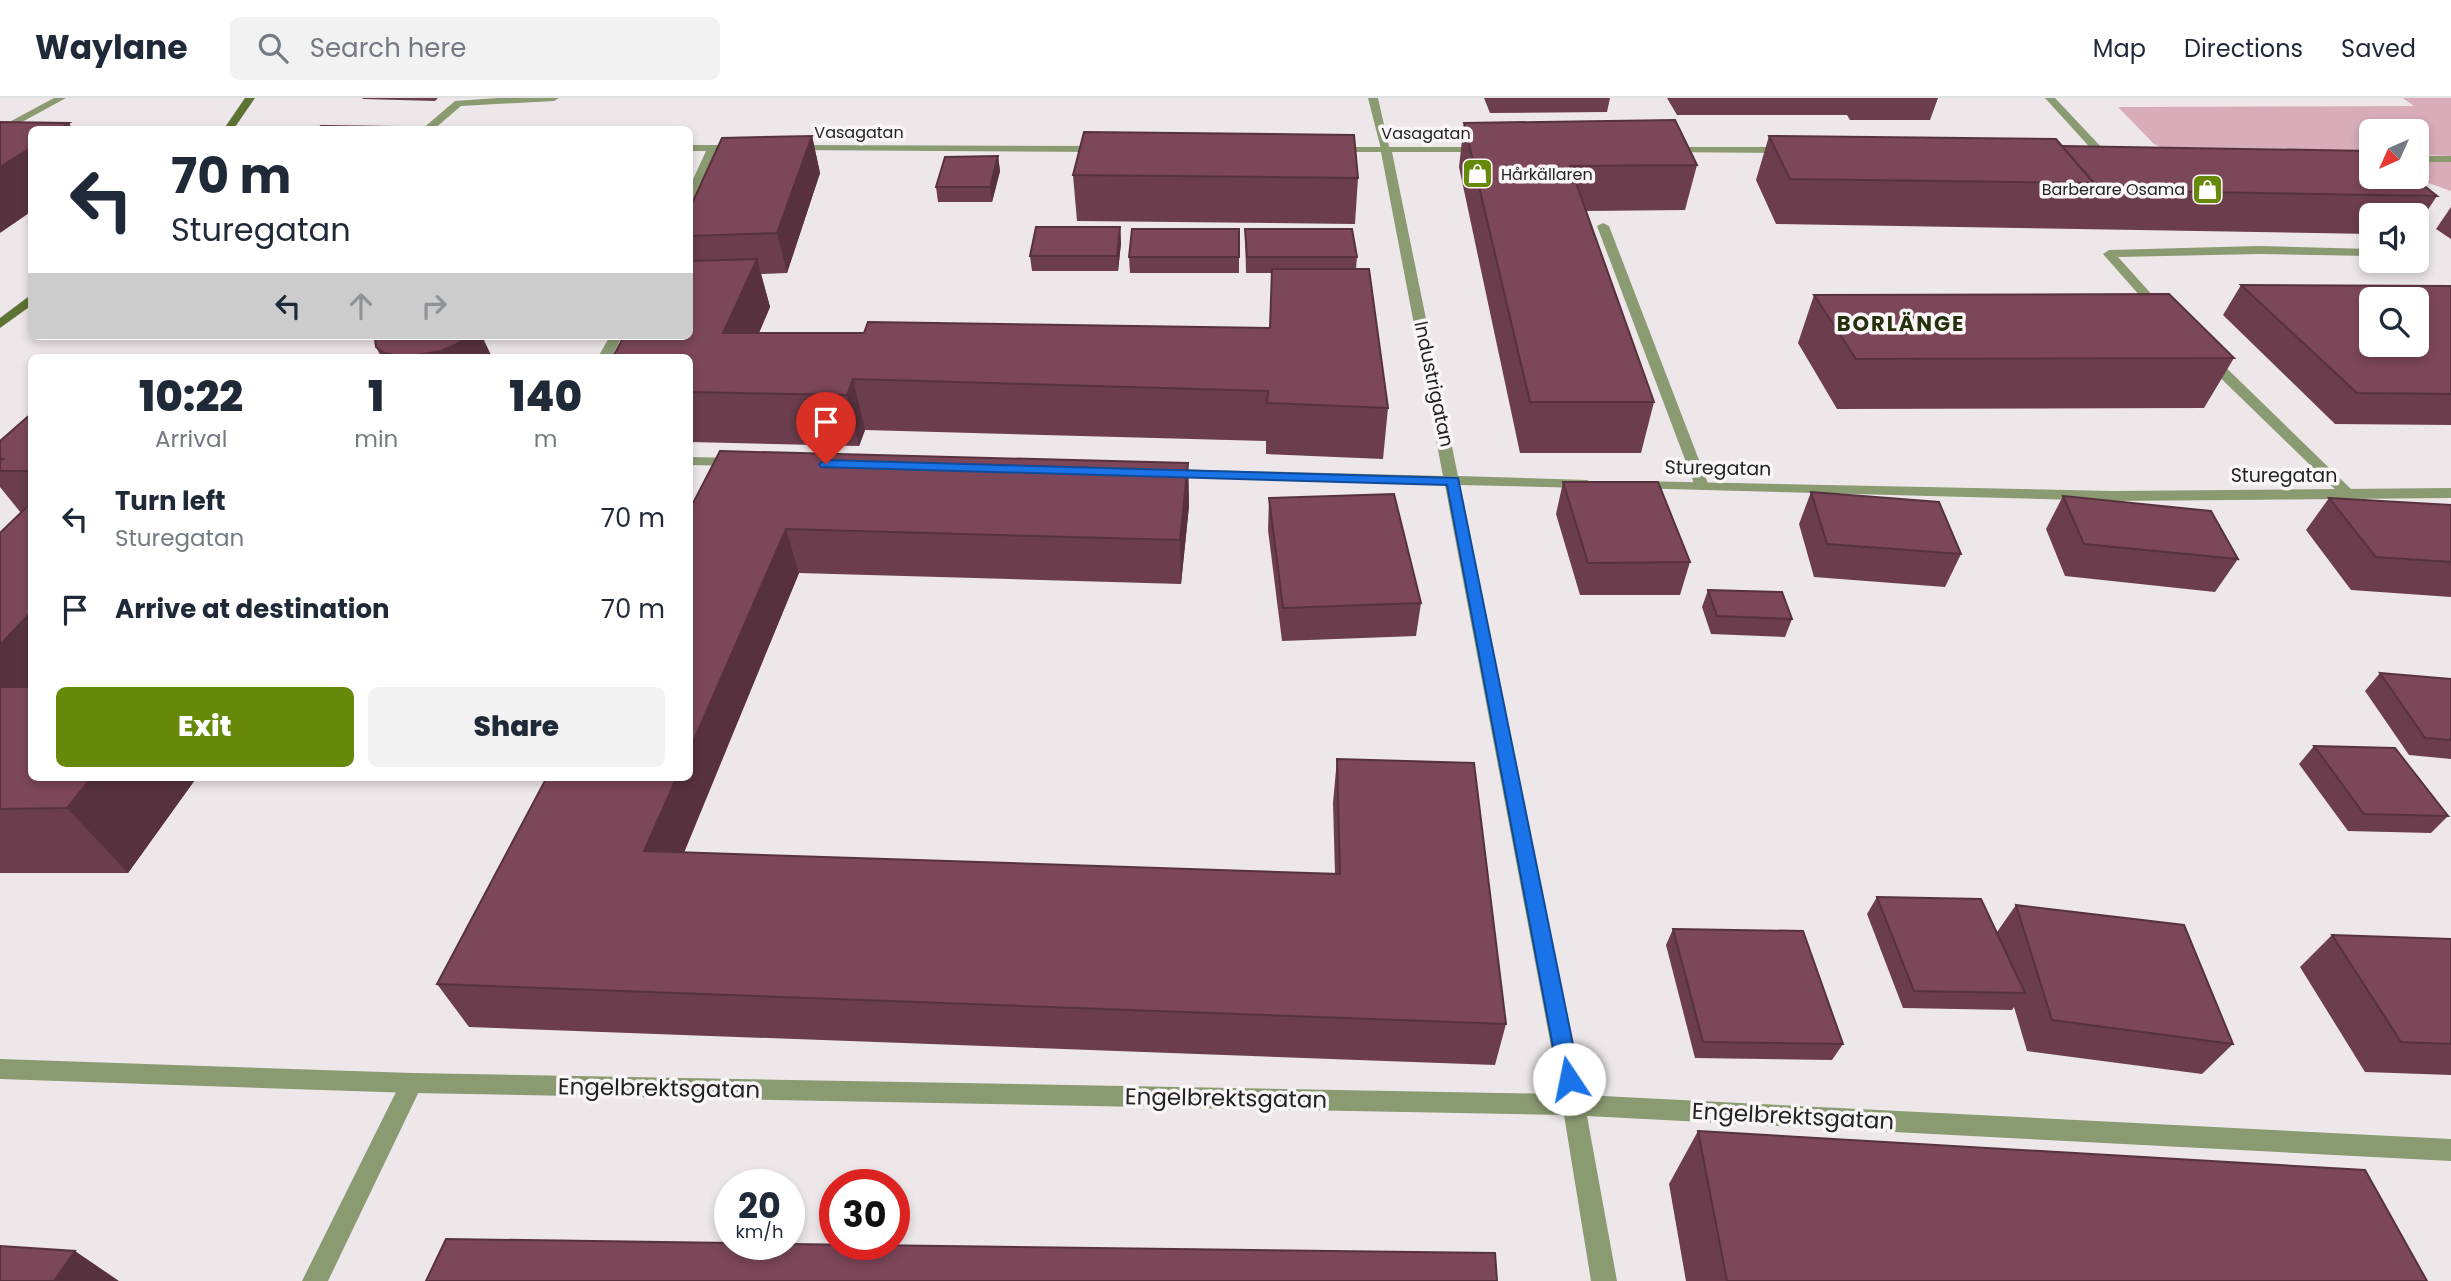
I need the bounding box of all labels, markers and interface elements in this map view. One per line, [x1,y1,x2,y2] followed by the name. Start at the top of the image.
[230,17,720,80] search box
[35,24,188,71] text: Waylane
[254,29,292,67] icon: search
[310,30,466,66] text: Search here
[2093,32,2146,65] text: Map
[2184,32,2303,65] text: Directions
[2341,32,2416,65] text: Saved
[2359,119,2429,189] north arrow
[2359,119,2429,357] map controls
[814,121,904,144] street label: Vasagatan
[1381,122,1471,145] street label: Vasagatan
[171,142,291,210] text: 70 m
[56,154,147,245] icon: left
[1461,157,1495,191] shop icon: Hårkällaren
[1501,163,1593,186] place label: Hårkällaren
[2191,172,2225,206] shop icon: Barberare Osama
[2042,178,2185,201] place label: Barberare Osama
[2359,203,2429,273] button: sound
[171,207,351,252] text: Sturegatan
[269,287,307,325] icon: left
[342,287,380,325] icon: ahead
[415,287,453,325] icon: right
[2359,287,2429,357] button: search
[1837,309,1965,338] district label: BORLÄNGE
[1407,319,1461,449] street label: Industrigatan
[139,367,243,426] text: 10:22
[368,367,384,426] text: 1
[509,367,582,426] text: 140
[796,392,856,464] pin
[807,403,845,441] icon: arrive
[155,423,227,455] text: Arrival
[354,423,398,455] text: min
[534,423,557,455] text: m
[1664,454,1772,482] street label: Sturegatan
[2231,462,2337,489] street label: Sturegatan
[115,483,226,519] text: Turn left
[56,500,94,538] icon: left
[601,500,665,536] text: 70 m
[115,522,244,554] text: Sturegatan
[56,591,94,629] icon: arrive
[115,591,390,627] text: Arrive at destination
[601,591,665,627] text: 70 m
[56,687,354,767] button: Exit
[368,687,665,767] button: Share
[1532,1042,1606,1116] position arrow
[558,1070,760,1106] street label: Engelbrektsgatan
[1125,1080,1327,1116] street label: Engelbrektsgatan
[1691,1095,1895,1137] street label: Engelbrektsgatan
[819,1169,910,1260] speed limit sign: 30
[738,1181,781,1230] text: 20
[736,1219,783,1244] text: km/h

